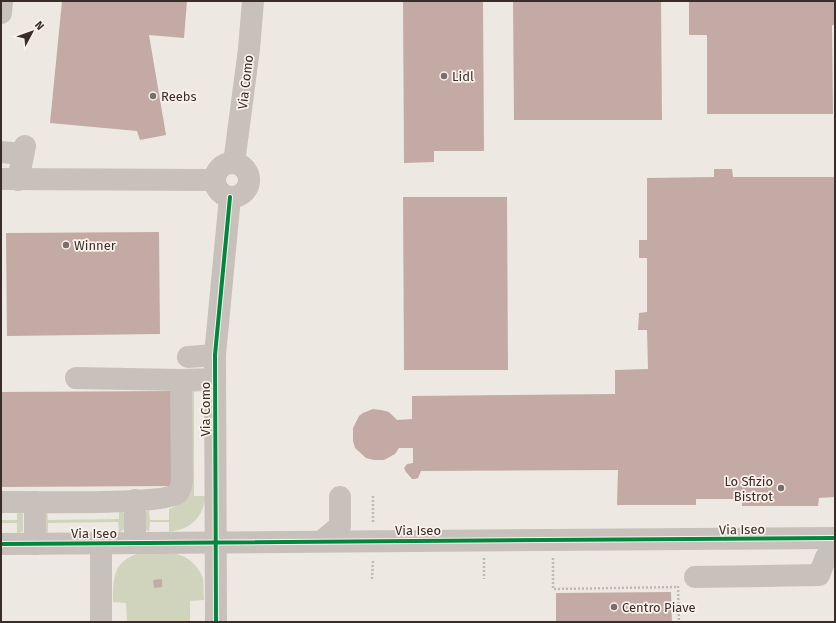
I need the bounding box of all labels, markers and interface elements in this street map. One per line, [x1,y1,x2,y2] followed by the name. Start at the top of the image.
[12,12,52,52] north arrow
[32,19,46,33] text: N
[235,54,256,110] street label: Via Como
[452,69,474,84] place label: Lidl
[439,71,449,81] marker: Lidl
[161,89,197,104] place label: Reebs
[148,91,158,101] marker: Reebs
[74,238,116,253] place label: Winner
[61,240,71,250] marker: Winner
[198,382,213,436] street label: Via Como
[724,474,773,504] place label: Lo Sfizio Bistrot
[776,483,786,493] marker: Lo Sfizio Bistrot
[719,522,765,537] street label: Via Iseo
[395,523,441,538] street label: Via Iseo
[71,526,117,541] street label: Via Iseo
[622,600,696,615] place label: Centro Piave
[609,602,619,612] marker: Centro Piave

